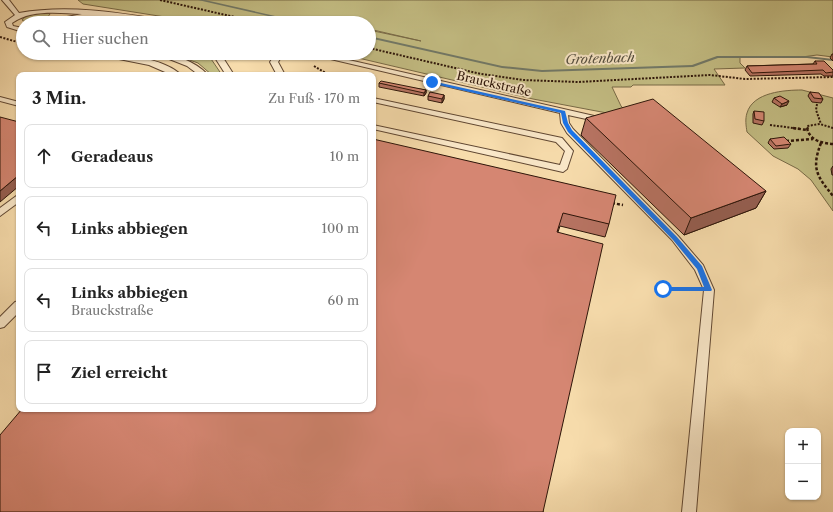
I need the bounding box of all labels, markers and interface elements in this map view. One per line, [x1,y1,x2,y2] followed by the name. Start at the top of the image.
[16,16,376,60] search box
[30,27,52,49] icon: search
[62,29,149,48] text: Hier suchen
[565,49,635,67] water label: Grotenbach
[455,68,533,99] street label: Brauckstraße
[423,73,441,91] route end
[32,88,86,108] text: 3 Min.
[268,90,360,106] text: Zu Fuß · 170 m
[33,145,55,167] icon: ahead
[71,147,153,166] text: Geradeaus
[330,148,359,164] text: 10 m
[33,217,55,239] icon: left
[71,219,188,238] text: Links abbiegen
[321,220,359,236] text: 100 m
[654,280,672,298] route start
[71,283,188,302] text: Links abbiegen
[33,289,55,311] icon: left
[328,292,359,308] text: 60 m
[71,302,153,318] text: Brauckstraße
[33,361,55,383] icon: arrive
[71,363,167,382] text: Ziel erreicht
[785,428,821,500] map controls
[785,428,821,464] button: +
[785,464,821,500] button: −

